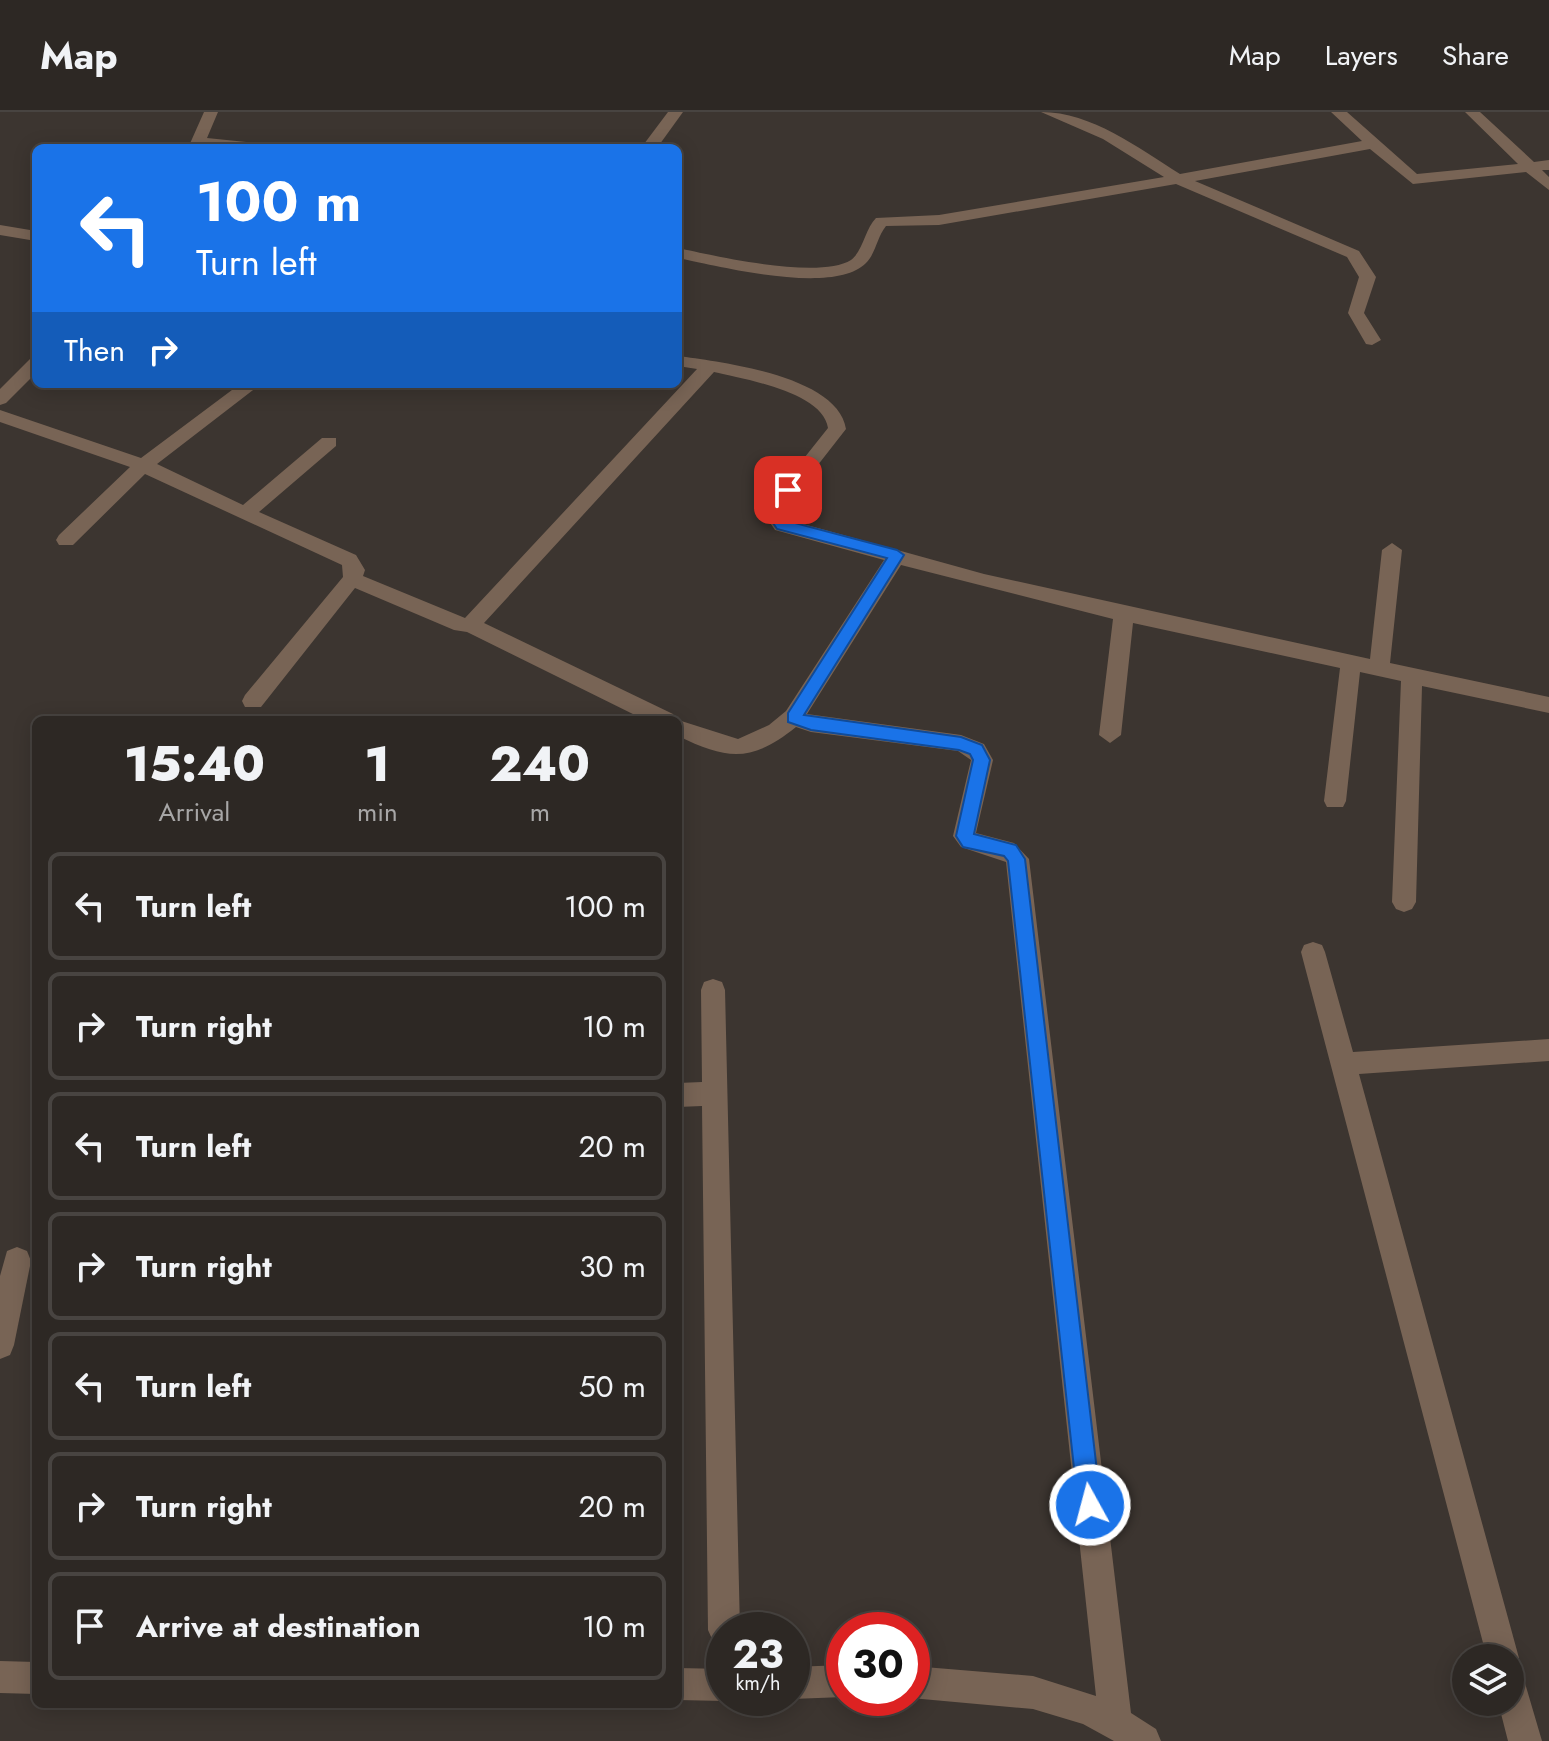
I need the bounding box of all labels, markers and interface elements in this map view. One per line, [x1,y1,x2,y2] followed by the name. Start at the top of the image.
[40,28,118,83] text: Map
[1229,35,1281,76] text: Map
[1325,35,1398,76] text: Layers
[1442,35,1509,76] text: Share
[196,161,361,242] text: 100 m
[64,176,168,280] icon: left
[196,236,317,288] text: Turn left
[141,328,185,372] icon: right
[64,329,125,372] text: Then
[754,456,822,524] pin
[766,468,810,512] icon: arrive
[124,730,265,799] text: 15:40
[365,730,390,799] text: 1
[490,730,590,799] text: 240
[159,793,230,831] text: Arrival
[357,793,398,831] text: min
[530,793,550,831] text: m
[68,884,112,928] icon: left
[136,885,251,928] text: Turn left
[564,885,646,928] text: 100 m
[68,1004,112,1048] icon: right
[136,1005,272,1048] text: Turn right
[582,1005,646,1048] text: 10 m
[68,1124,112,1168] icon: left
[136,1125,251,1168] text: Turn left
[579,1125,646,1168] text: 20 m
[68,1244,112,1288] icon: right
[136,1245,272,1288] text: Turn right
[579,1245,646,1288] text: 30 m
[68,1364,112,1408] icon: left
[136,1365,251,1408] text: Turn left
[579,1365,646,1408] text: 50 m
[1048,1463,1132,1547] position arrow
[68,1484,112,1528] icon: right
[136,1485,272,1528] text: Turn right
[579,1485,646,1528] text: 20 m
[68,1604,112,1648] icon: arrive
[136,1605,421,1648] text: Arrive at destination
[582,1605,646,1648] text: 10 m
[826,1612,930,1716] speed limit sign: 30
[732,1625,784,1683] text: 23
[1452,1644,1524,1716] map controls
[1452,1644,1524,1716] button: layers
[735,1669,781,1698] text: km/h

